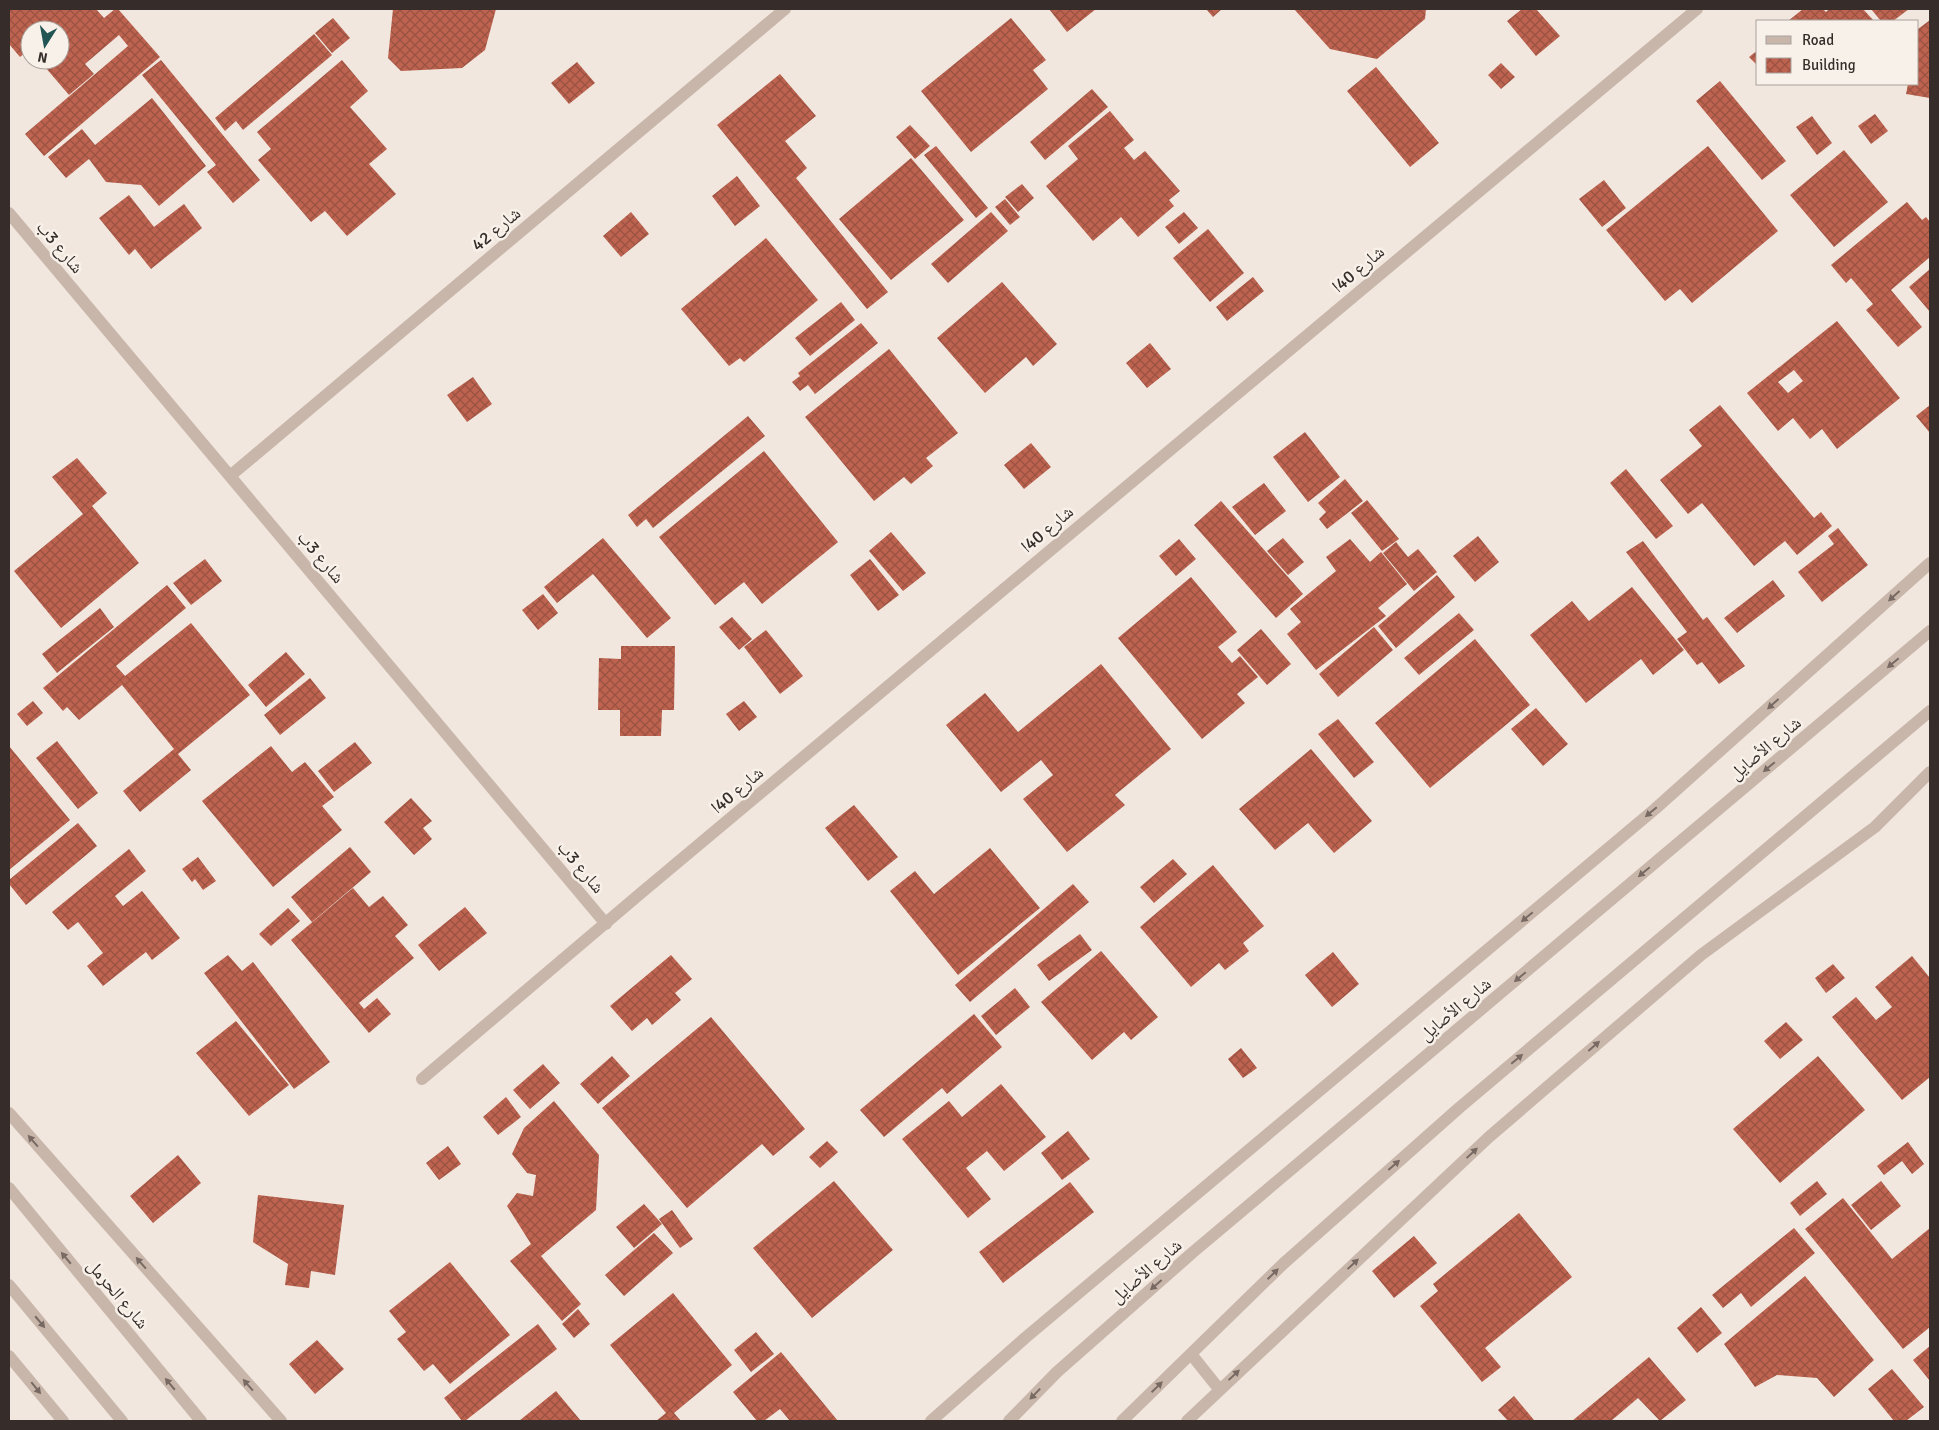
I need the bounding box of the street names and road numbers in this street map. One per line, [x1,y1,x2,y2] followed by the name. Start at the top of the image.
[467,202,525,256] street label: شارع 42
[32,216,88,278] street label: شارع 3ب
[1327,241,1389,297] street label: شارع 40ا
[1016,501,1078,557] street label: شارع 40ا
[293,526,349,588] street label: شارع 3ب
[1724,712,1806,784] street label: شارع الأصايل
[706,762,768,818] street label: شارع 40ا
[553,836,609,898] street label: شارع 3ب
[1414,973,1496,1045] street label: شارع الأصايل
[1106,1234,1186,1308] street label: شارع الأصايل
[82,1255,154,1333] street label: شارع الحرمل

